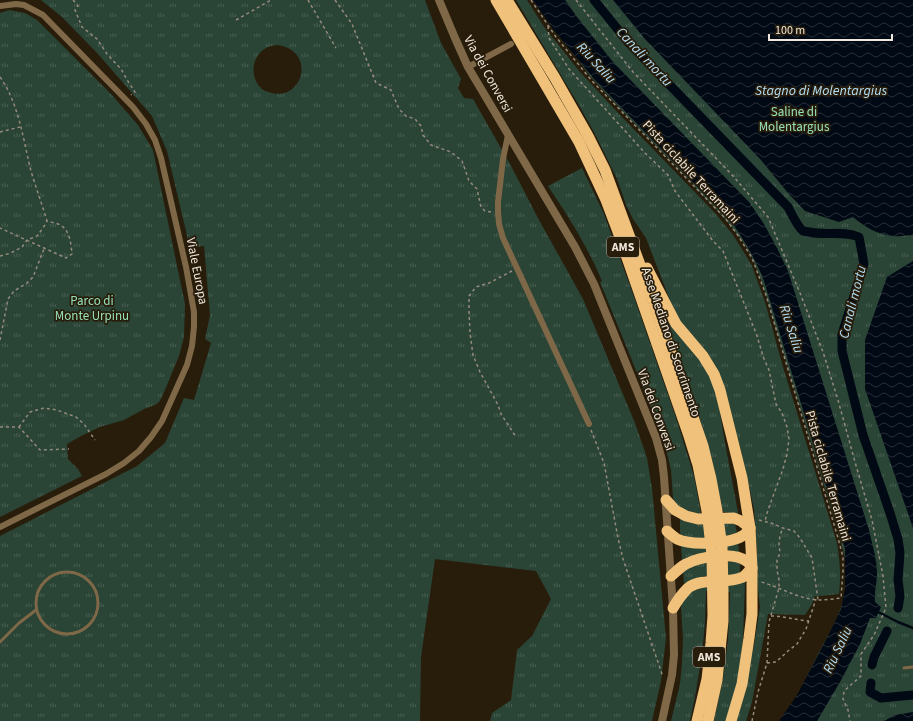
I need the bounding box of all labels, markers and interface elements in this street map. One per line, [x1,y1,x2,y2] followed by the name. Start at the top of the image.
[769,16,892,42] scale bar
[775,22,805,39] text: 100 m
[611,23,677,91] water label: Canali mortu
[459,32,517,116] street label: Via dei Conversi
[572,38,620,88] water label: Riu Saliu
[755,81,887,101] water label: Stagno di Molentargius
[759,103,830,136] park label: Saline di Molentargius
[638,116,744,228] street label: Pista ciclabile Terramaini
[182,236,212,306] street label: Viale Europa
[607,237,639,257] road number: AMS
[834,263,872,341] water label: Canali mortu
[637,265,705,419] street label: Asse Mediano di Scorrimento
[55,292,129,325] park label: Parco di Monte Urpinu
[774,302,808,356] water label: Riu Saliu
[633,367,679,453] street label: Via dei Conversi
[801,408,855,544] street label: Pista ciclabile Terramaini
[818,623,858,677] water label: Riu Saliu
[693,647,725,667] road number: AMS

